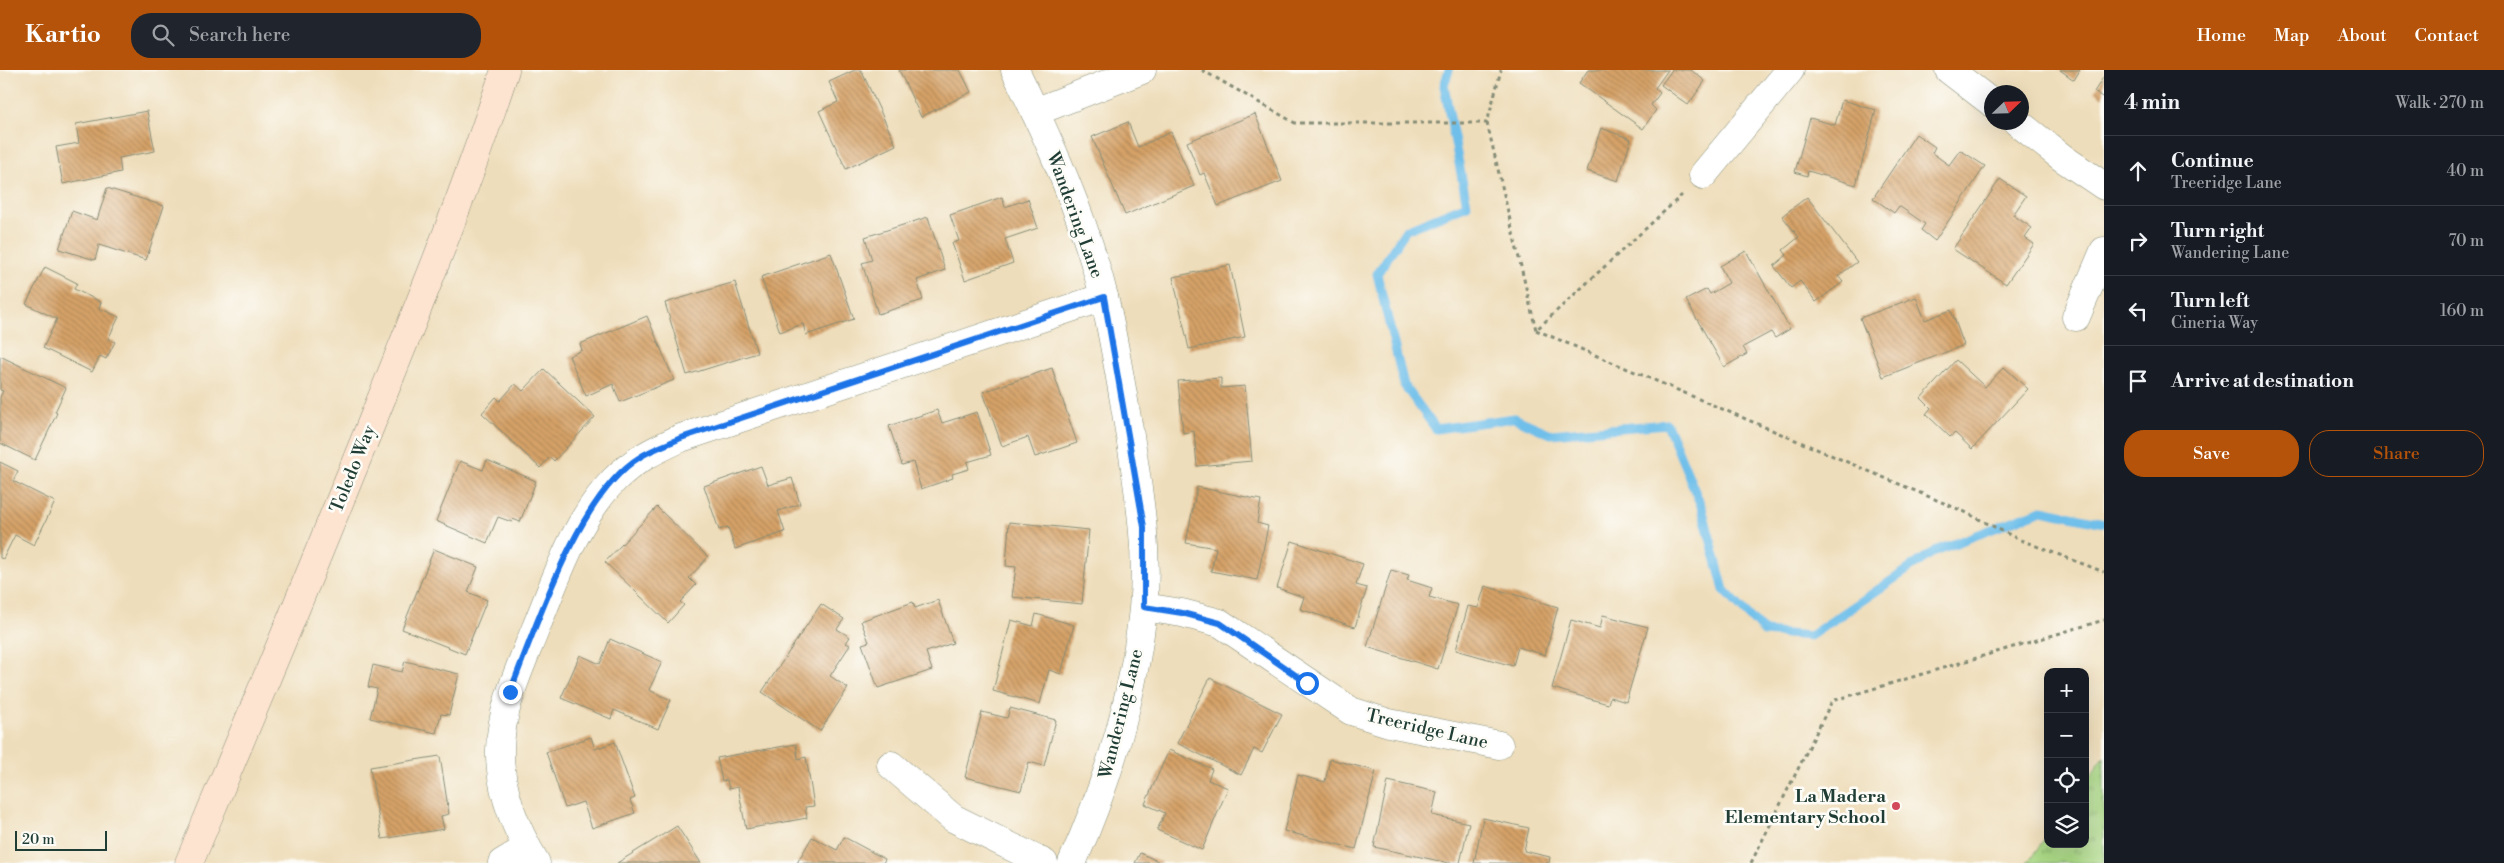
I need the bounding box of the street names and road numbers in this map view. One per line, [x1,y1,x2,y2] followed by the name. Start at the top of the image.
[1041,148,1109,281] street label: Wandering Lane
[325,422,381,516] street label: Toledo Way
[1094,647,1148,782] street label: Wandering Lane
[1364,704,1490,754] street label: Treeridge Lane

